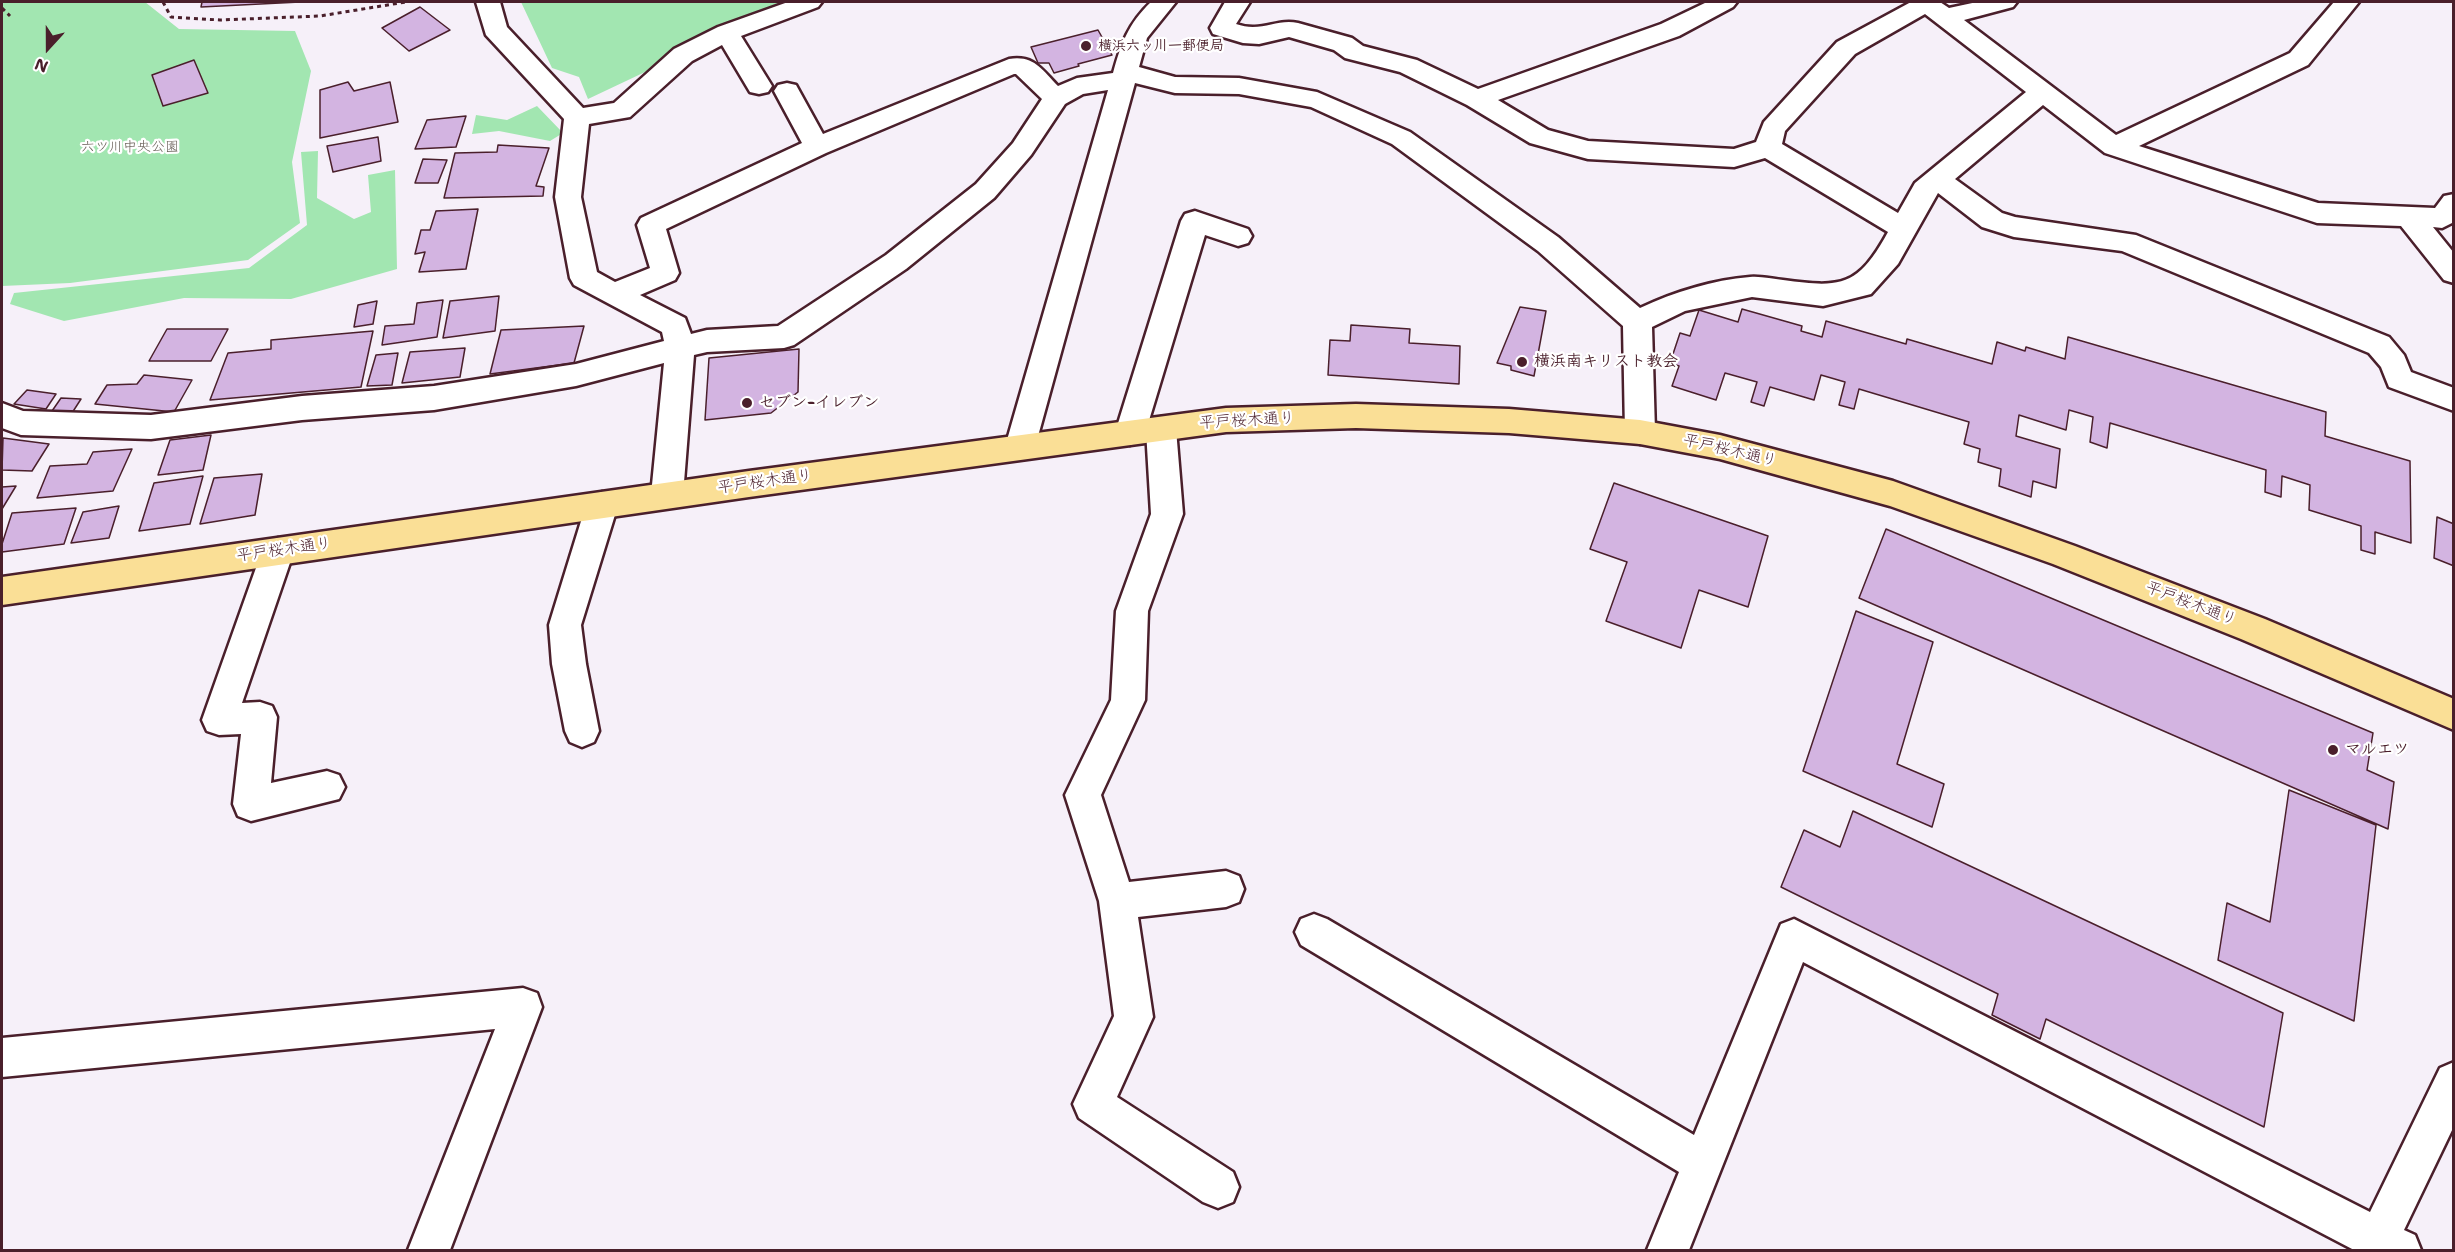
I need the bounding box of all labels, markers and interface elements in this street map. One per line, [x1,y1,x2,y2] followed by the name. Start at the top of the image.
[18,18,78,78] north arrow
[1098,38,1224,54] place label: 横浜六ッ川一郵便局
[1079,39,1093,53] marker: 横浜六ッ川一郵便局
[32,53,51,77] text: N
[81,139,179,155] park label: 六ツ川中央公園
[1534,352,1678,372] place label: 横浜南キリスト教会
[1515,355,1529,369] marker: 横浜南キリスト教会
[759,393,879,413] place label: セブン-イレブン
[740,396,754,410] marker: セブン-イレブン
[1199,409,1295,433] street label: 平戸桜木通り
[1681,431,1779,471] street label: 平戸桜木通り
[716,466,814,498] street label: 平戸桜木通り
[235,534,333,566] street label: 平戸桜木通り
[2143,578,2239,630] street label: 平戸桜木通り
[2345,740,2409,760] place label: マルエツ
[2326,743,2340,757] marker: マルエツ

